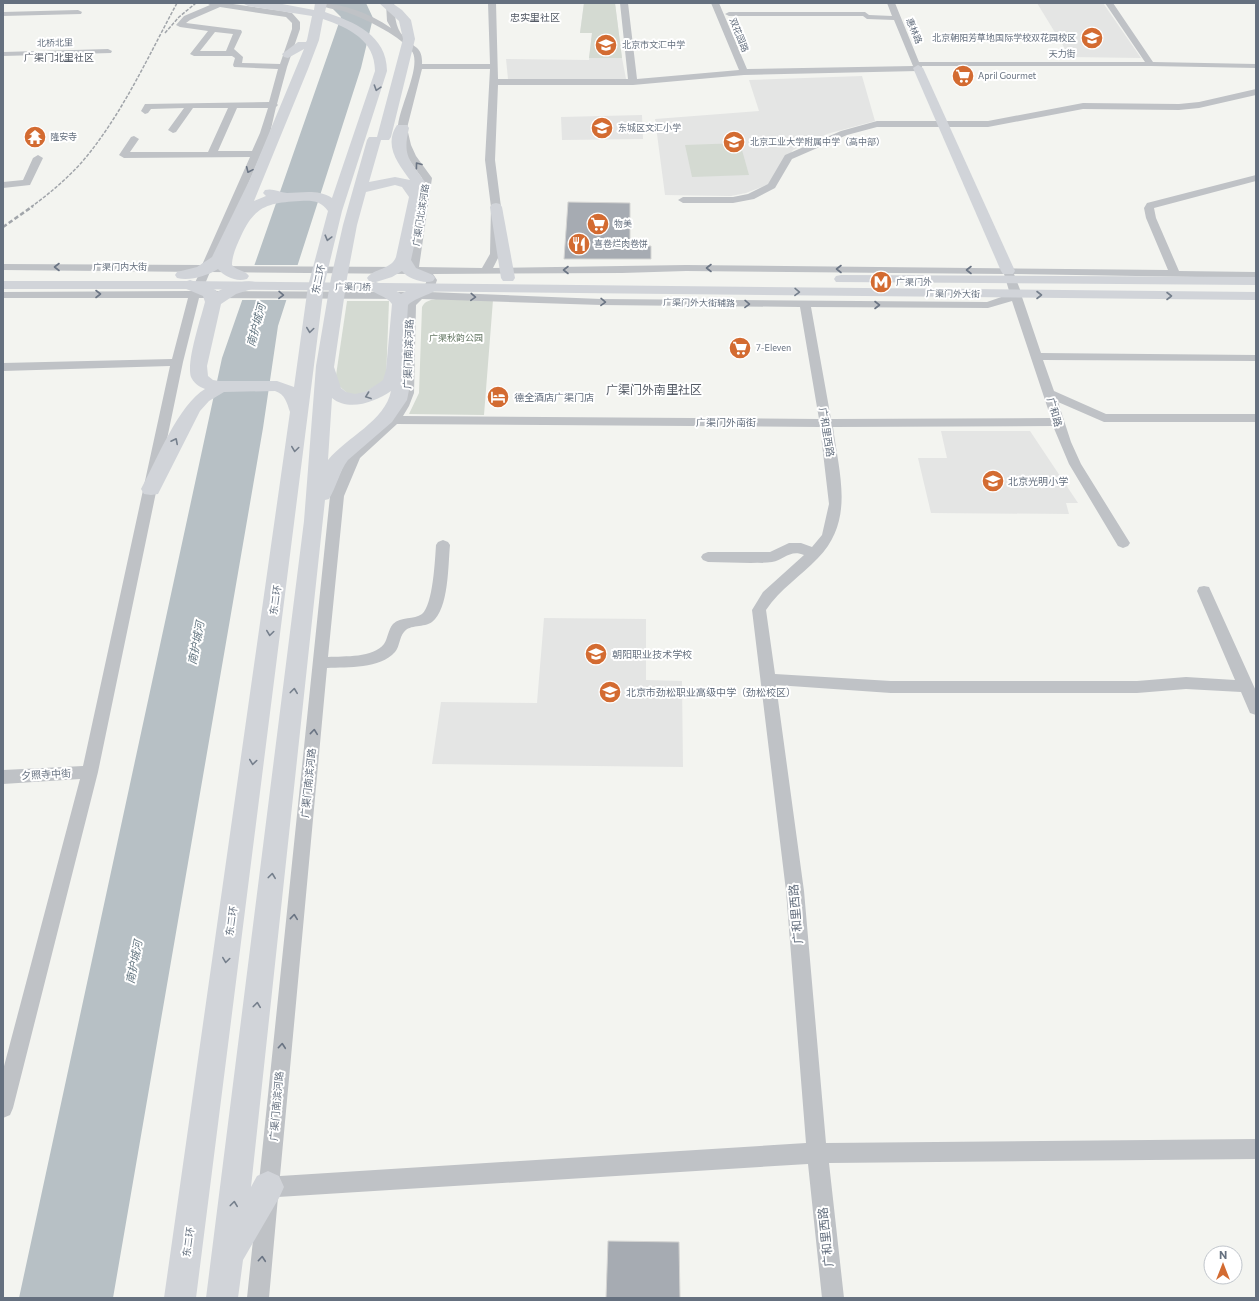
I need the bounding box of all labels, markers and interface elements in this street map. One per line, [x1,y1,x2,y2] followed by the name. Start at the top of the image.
[510,11,560,23] district label: 忠实里社区
[728,16,751,54] street label: 双花园路
[904,16,925,45] street label: 惠林路
[1079,25,1105,51] school or university icon: 北京朝阳芳草地国际学校双花园校区
[593,32,619,58] school or university icon: 北京市文汇中学
[932,32,1076,43] place label: 北京朝阳芳草地国际学校双花园校区
[37,37,73,48] street label: 北桥北里
[622,39,685,50] place label: 北京市文汇中学
[1048,48,1076,59] street label: 天力街
[24,51,94,63] district label: 广渠门北里社区
[950,63,976,89] supermarket icon: April Gourmet
[978,70,1037,81] place label: April Gourmet
[373,84,381,91] one-way arrow
[589,115,615,141] school or university icon: 东城区文汇小学
[618,122,681,133] place label: 东城区文汇小学
[22,124,48,150] temple icon: 隆安寺
[721,129,747,155] school or university icon: 北京工业大学附属中学（高中部）
[50,131,77,142] place label: 隆安寺
[750,136,885,147] place label: 北京工业大学附属中学（高中部）
[415,163,422,170] one-way arrow
[246,166,254,174] one-way arrow
[410,183,431,247] street label: 广渠门北滨河路
[585,211,611,237] supermarket icon: 物美
[614,218,632,229] place label: 物美
[566,231,592,257] restaurant icon: 喜卷烂肉卷饼
[324,235,333,242] one-way arrow
[594,238,648,249] place label: 喜卷烂肉卷饼
[93,261,147,272] street label: 广渠门内大街
[54,263,60,271] one-way arrow
[309,263,327,295] street label: 东二环
[706,264,712,272] one-way arrow
[836,265,842,273] one-way arrow
[563,266,569,275] one-way arrow
[966,266,972,274] one-way arrow
[868,269,894,295] metro station icon: 广渠门外
[896,276,932,287] place label: 广渠门外
[335,281,372,292] street label: 广渠门桥
[794,287,800,296] one-way arrow
[926,288,980,299] street label: 广渠门外大街
[95,290,101,298] one-way arrow
[278,291,284,299] one-way arrow
[1036,291,1042,299] one-way arrow
[1166,292,1172,300] one-way arrow
[470,293,476,301] one-way arrow
[663,296,735,309] street label: 广渠门外大街辅路
[600,298,606,306] one-way arrow
[244,300,268,348] water label: 南护城河
[744,300,750,308] one-way arrow
[874,301,880,309] one-way arrow
[401,319,415,389] street label: 广渠门南滨河路
[306,327,315,333] one-way arrow
[429,332,483,343] park label: 广渠秋韵公园
[727,335,753,361] supermarket icon: 7-Eleven
[756,342,791,353] place label: 7-Eleven
[606,382,702,396] district label: 广渠门外南里社区
[485,384,511,410] hotel icon: 德全酒店广渠门店
[514,391,594,403] place label: 德全酒店广渠门店
[365,392,372,400] one-way arrow
[1045,396,1065,428] street label: 广和路
[817,406,837,458] street label: 广和里西路
[696,416,756,428] street label: 广渠门外南街
[171,438,178,446] one-way arrow
[291,446,300,452] one-way arrow
[980,468,1006,494] school or university icon: 北京光明小学
[1008,475,1068,487] place label: 北京光明小学
[267,584,283,616] street label: 东二环
[185,618,206,666] water label: 南护城河
[266,630,275,636] one-way arrow
[583,641,609,667] school or university icon: 朝阳职业技术学校
[612,648,692,660] place label: 朝阳职业技术学校
[597,679,623,705] school or university icon: 北京市劲松职业高级中学（劲松校区）
[626,686,796,698] place label: 北京市劲松职业高级中学（劲松校区）
[289,688,298,694] one-way arrow
[309,729,318,735] one-way arrow
[298,748,318,818] street label: 广渠门南滨河路
[249,759,258,765] one-way arrow
[21,767,71,781] street label: 夕照寺中街
[267,873,276,879] one-way arrow
[785,884,805,945] street label: 广和里西路
[223,905,239,937] street label: 东二环
[290,914,299,920] one-way arrow
[123,937,144,985] water label: 南护城河
[222,957,231,963] one-way arrow
[252,1002,261,1008] one-way arrow
[277,1043,286,1049] one-way arrow
[267,1071,285,1141] street label: 广渠门南滨河路
[229,1201,238,1207] one-way arrow
[815,1207,835,1268] street label: 广和里西路
[180,1226,196,1258] street label: 东二环
[1203,1245,1243,1285] north arrow
[1219,1248,1227,1261] text: N
[257,1256,266,1262] one-way arrow

